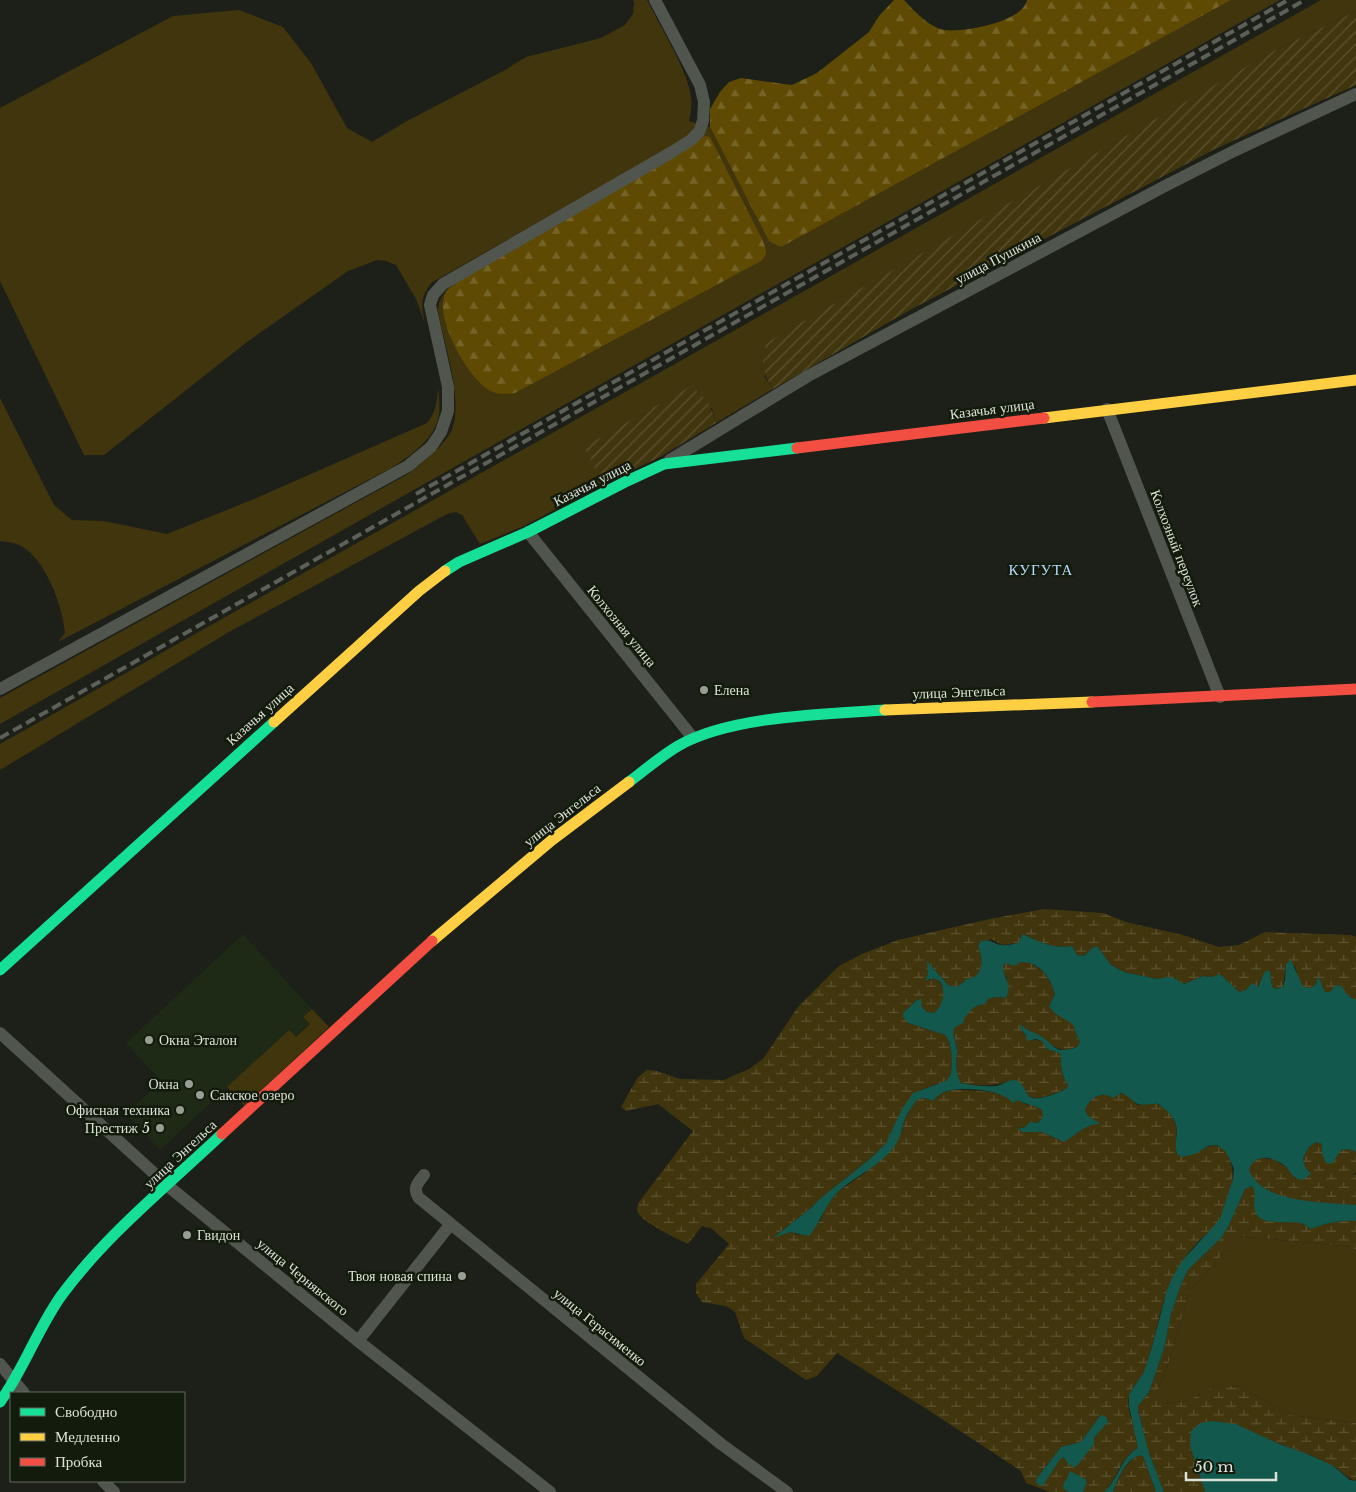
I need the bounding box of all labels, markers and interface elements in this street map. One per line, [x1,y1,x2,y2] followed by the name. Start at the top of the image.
[952,228,1045,288] street label: улица Пушкина
[949,395,1036,423] street label: Казачья улица
[550,455,635,510] street label: Казачья улица
[1146,487,1208,609] street label: Колхозный переулок
[1009,560,1073,579] district label: КУГУТА
[583,581,661,671] street label: Колхозная улица
[222,678,298,749] street label: Казачья улица
[714,681,750,699] place label: Елена
[912,681,1007,703] street label: улица Энгельса
[698,684,710,696] marker: Елена
[520,779,605,851] street label: улица Энгельса
[159,1031,237,1049] place label: Окна Эталон
[143,1034,155,1046] marker: Окна Эталон
[148,1075,180,1093] place label: Окна
[183,1078,195,1090] marker: Окна
[210,1086,294,1104] place label: Сакское озеро
[194,1089,206,1101] marker: Сакское озеро
[66,1101,171,1119] place label: Офисная техника
[174,1104,186,1116] marker: Офисная техника
[140,1115,221,1192] street label: улица Энгельса
[85,1119,150,1137] place label: Престиж 5
[154,1122,166,1134] marker: Престиж 5
[197,1226,241,1244] place label: Гвидон
[181,1229,193,1241] marker: Гвидон
[253,1234,353,1320] street label: улица Чернявского
[348,1267,453,1285] place label: Твоя новая спина
[456,1270,468,1282] marker: Твоя новая спина
[550,1284,650,1370] street label: улица Герасименко
[10,1392,185,1482] legend
[55,1402,117,1421] text: Свободно
[55,1427,120,1446] text: Медленно
[1186,1450,1276,1482] scale bar
[55,1452,103,1471] text: Пробка
[1194,1457,1234,1476] text: 50 m

